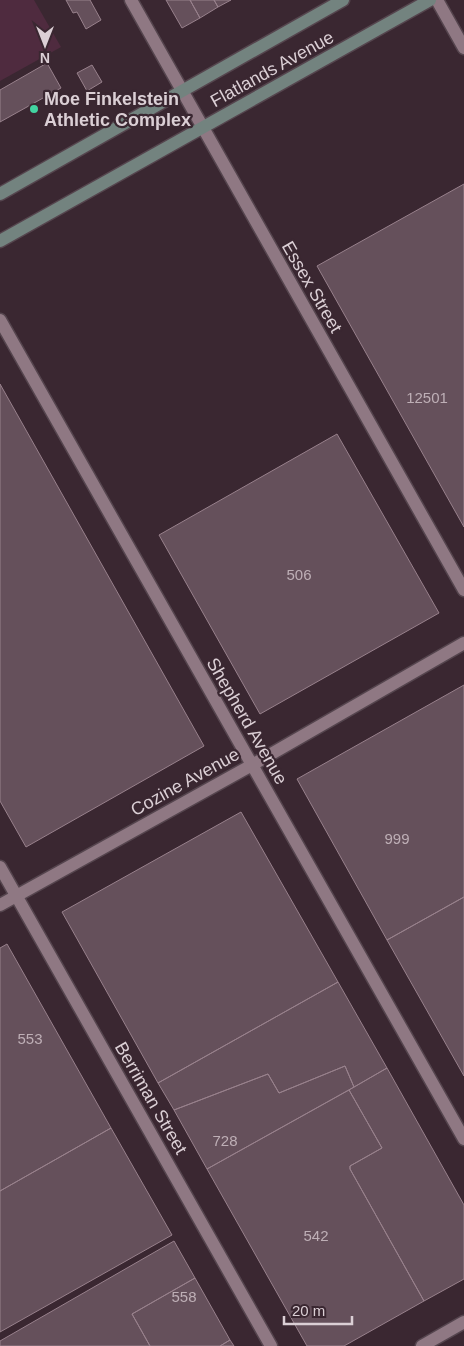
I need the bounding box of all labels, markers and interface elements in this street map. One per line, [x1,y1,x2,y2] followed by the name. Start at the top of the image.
[20,20,70,70] north arrow
[207,27,337,111] street label: Flatlands Avenue
[40,50,50,66] text: N
[44,89,191,130] place label: Moe Finkelstein Athletic Complex
[28,103,40,115] marker: Moe Finkelstein Athletic Complex
[278,238,346,336] street label: Essex Street
[406,389,448,406] house number: 12501
[286,566,312,583] house number: 506
[203,654,291,788] street label: Shepherd Avenue
[127,744,243,820] street label: Cozine Avenue
[384,830,410,847] house number: 999
[17,1030,43,1047] house number: 553
[111,1038,191,1158] street label: Berriman Street
[212,1132,238,1149] house number: 728
[303,1227,329,1244] house number: 542
[171,1288,197,1305] house number: 558
[284,1294,352,1326] scale bar
[292,1302,325,1319] text: 20 m

